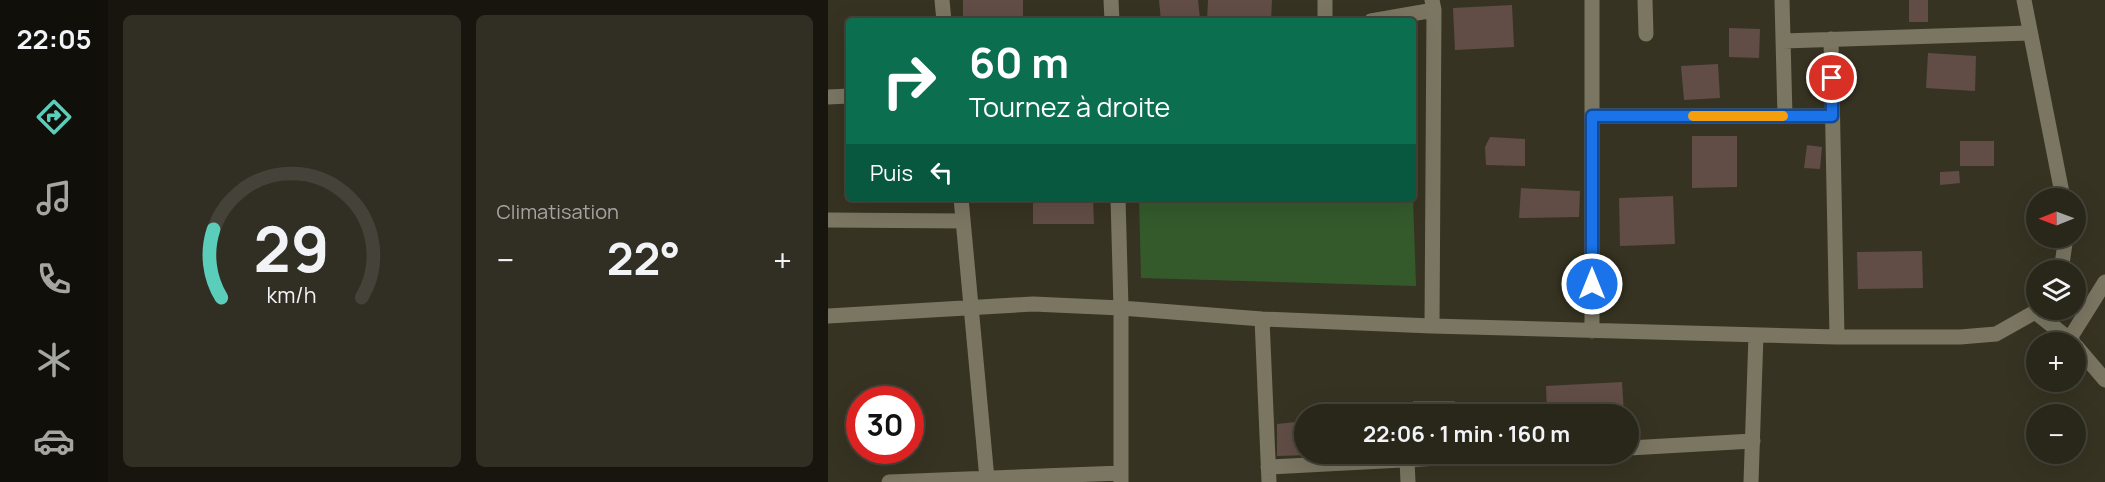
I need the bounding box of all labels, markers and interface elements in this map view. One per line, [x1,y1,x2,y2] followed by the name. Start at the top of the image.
[17,20,92,57] text: 22:05
[969,33,1069,91] text: 60 m
[870,42,948,120] icon: right
[1806,52,1857,103] pin
[1815,61,1848,94] icon: arrive
[969,88,1170,125] text: Tournez à droite
[33,96,75,138] icon: directions
[925,156,958,189] icon: left
[870,158,913,188] text: Puis
[33,177,75,219] icon: music
[2026,188,2086,248] north arrow
[2026,188,2086,464] map controls
[497,198,619,225] text: Climatisation
[254,205,330,291] text: 29
[607,227,681,289] text: 22°
[497,237,514,282] text: −
[773,237,792,282] text: +
[1560,252,1624,316] position arrow
[33,258,75,300] icon: phone
[2026,260,2086,320] button: layers
[267,280,317,309] text: km/h
[2026,332,2086,392] button: +
[33,339,75,381] icon: climate
[846,386,924,464] speed limit sign: 30
[2026,404,2086,464] button: −
[1363,419,1570,449] text: 22:06 · 1 min · 160 m
[33,420,75,462] icon: car

